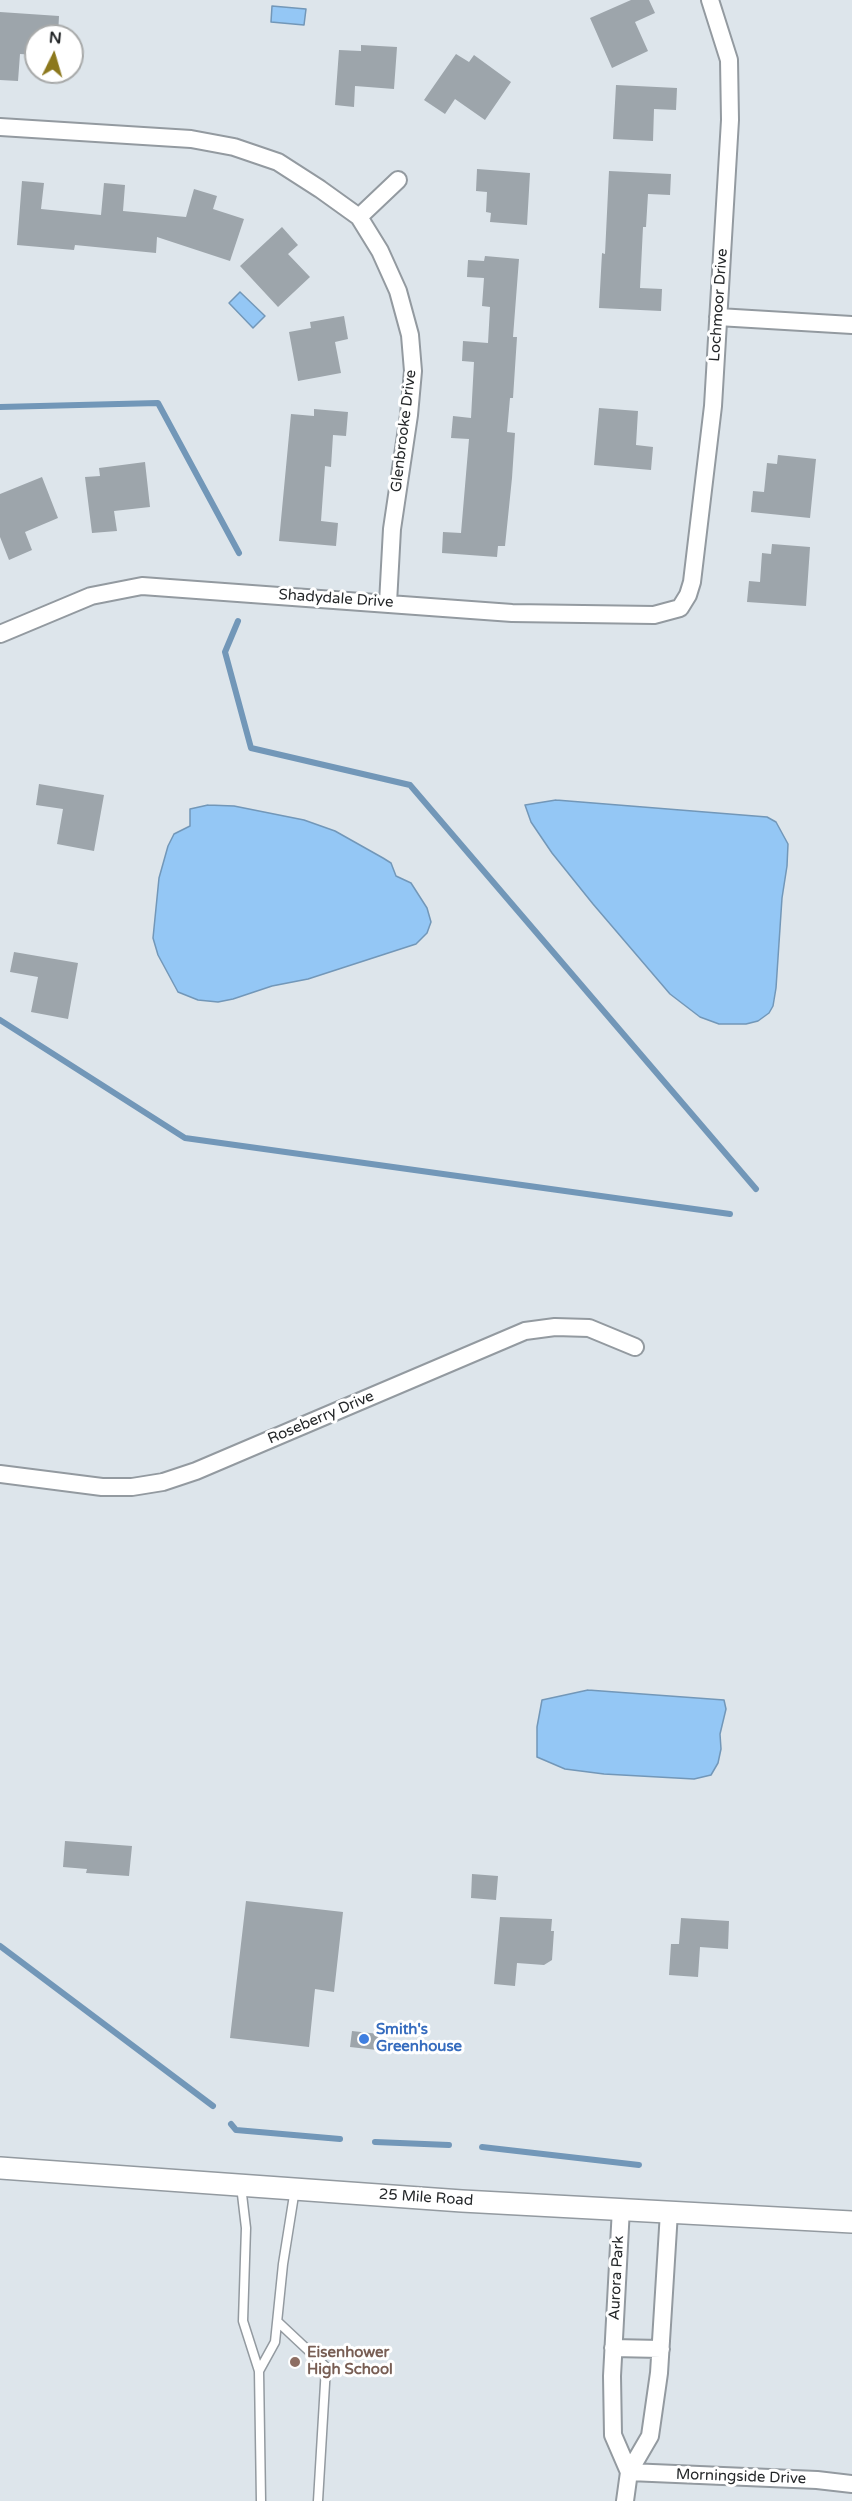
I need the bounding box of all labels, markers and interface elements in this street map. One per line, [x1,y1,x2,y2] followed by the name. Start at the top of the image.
[24,24,84,84] north arrow
[48,28,63,49] text: N
[706,248,732,362] street label: Lochmoor Drive
[388,369,420,493] street label: Glenbrooke Drive
[278,586,394,612] street label: Shadydale Drive
[265,1387,377,1449] street label: Roseberry Drive
[376,2021,462,2056] place label: Smith's Greenhouse
[357,2032,371,2046] marker: Smith's Greenhouse
[378,2186,474,2210] street label: 25 Mile Road
[606,2235,628,2321] street label: Aurora Park
[307,2344,393,2379] place label: Eisenhower High School
[288,2355,302,2369] marker: Eisenhower High School
[676,2466,806,2488] street label: Morningside Drive

